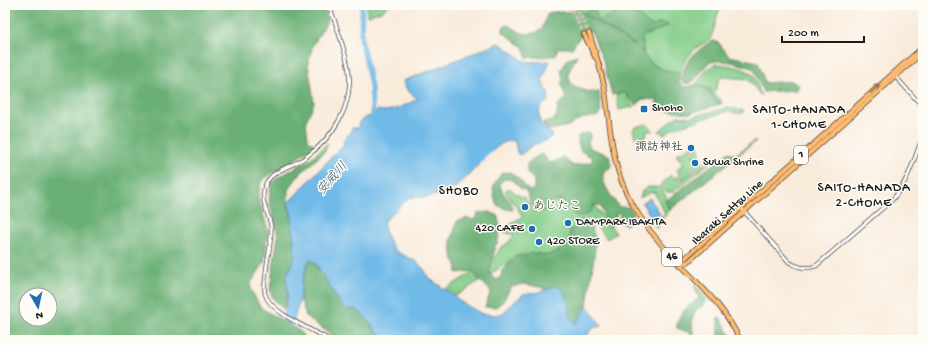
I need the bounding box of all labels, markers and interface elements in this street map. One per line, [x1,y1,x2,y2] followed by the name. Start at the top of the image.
[782,18,864,44] scale bar
[788,27,819,41] text: 200 m
[870,84,880,93] one-way arrow
[652,102,683,116] place label: Shoho
[752,103,846,133] district label: SAITO-HANADA 1-CHOME
[639,104,649,114] marker: Shoho
[635,140,683,155] place label: 諏訪神社
[686,143,696,153] marker: 諏訪神社
[794,146,808,164] road number: 1
[703,156,765,170] place label: Suwa Shrine
[690,158,700,168] marker: Suwa Shrine
[314,159,351,199] water label: 安威川
[690,177,767,249] street label: Ibaraki Settsu Line
[817,181,911,211] district label: SAITO-HANADA 2-CHOME
[439,184,479,199] district label: SHOBO
[533,199,581,214] place label: あじたこ
[520,202,530,212] marker: あじたこ
[575,216,667,230] place label: DAMPARK IBAKITA
[563,218,573,228] marker: DAMPARK IBAKITA
[476,222,525,236] place label: 420 CAFE
[527,224,537,234] marker: 420 CAFE
[547,235,600,249] place label: 420 STORE
[534,237,544,247] marker: 420 STORE
[662,248,682,266] road number: 46
[18,287,58,327] north arrow
[35,308,44,321] text: N

